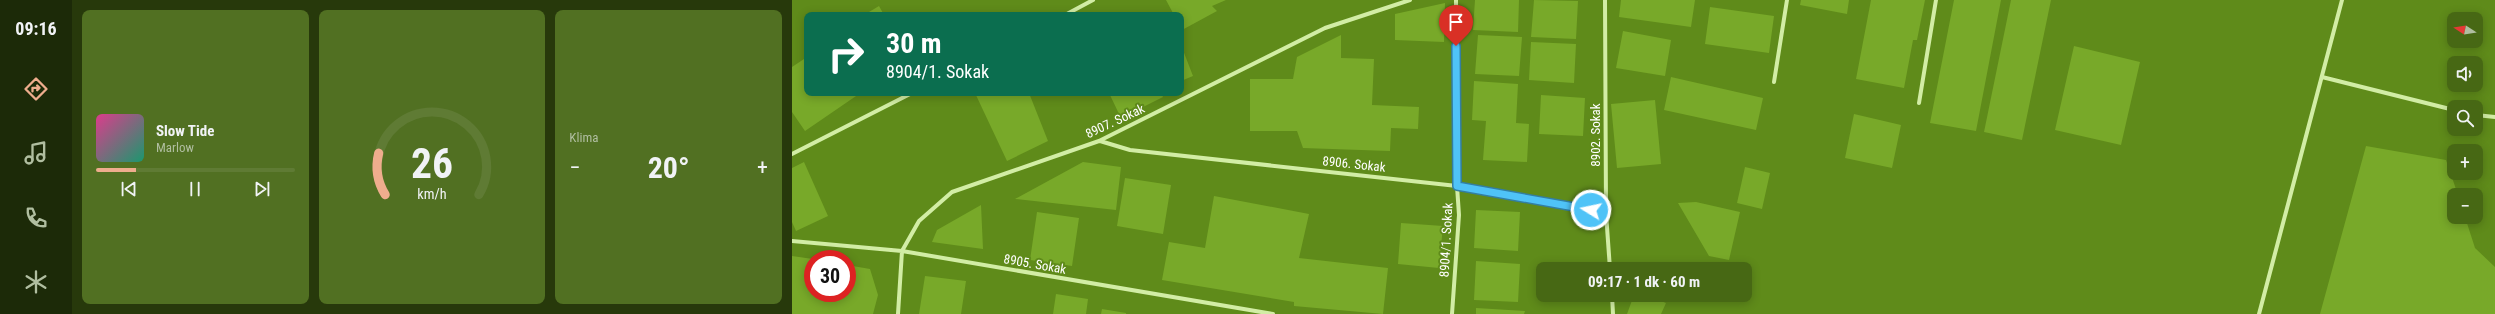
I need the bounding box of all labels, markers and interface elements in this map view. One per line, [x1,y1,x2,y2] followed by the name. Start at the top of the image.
[1439,5,1473,46] pin
[1445,11,1467,33] icon: arrive
[2447,12,2483,48] north arrow
[2447,12,2483,224] map controls
[15,18,57,39] text: 09:16
[886,27,942,60] text: 30 m
[820,28,872,80] icon: right
[2447,56,2483,92] button: sound
[886,61,989,82] text: 8904/1. Sokak
[22,75,50,103] icon: directions
[2447,100,2483,136] button: search
[1083,101,1147,141] street label: 8907. Sokak
[1588,103,1603,167] street label: 8902. Sokak
[156,122,214,140] text: Slow Tide
[569,130,598,145] text: Klima
[22,139,50,167] icon: music
[411,139,453,188] text: 26
[156,140,194,155] text: Marlow
[2447,144,2483,180] button: +
[648,150,690,185] text: 20°
[1322,153,1386,175] street label: 8906. Sokak
[569,155,580,180] text: −
[757,155,768,180] text: +
[118,178,140,200] icon: previous
[184,178,206,200] icon: pause
[251,178,273,200] icon: next
[417,186,447,202] text: km/h
[2447,188,2483,224] button: −
[1570,189,1612,231] position arrow
[1437,202,1455,278] street label: 8904/1. Sokak
[22,204,50,232] icon: phone
[804,250,856,302] speed limit sign: 30
[1003,251,1068,277] street label: 8905. Sokak
[22,268,50,296] icon: climate
[1588,273,1700,291] text: 09:17 · 1 dk · 60 m

